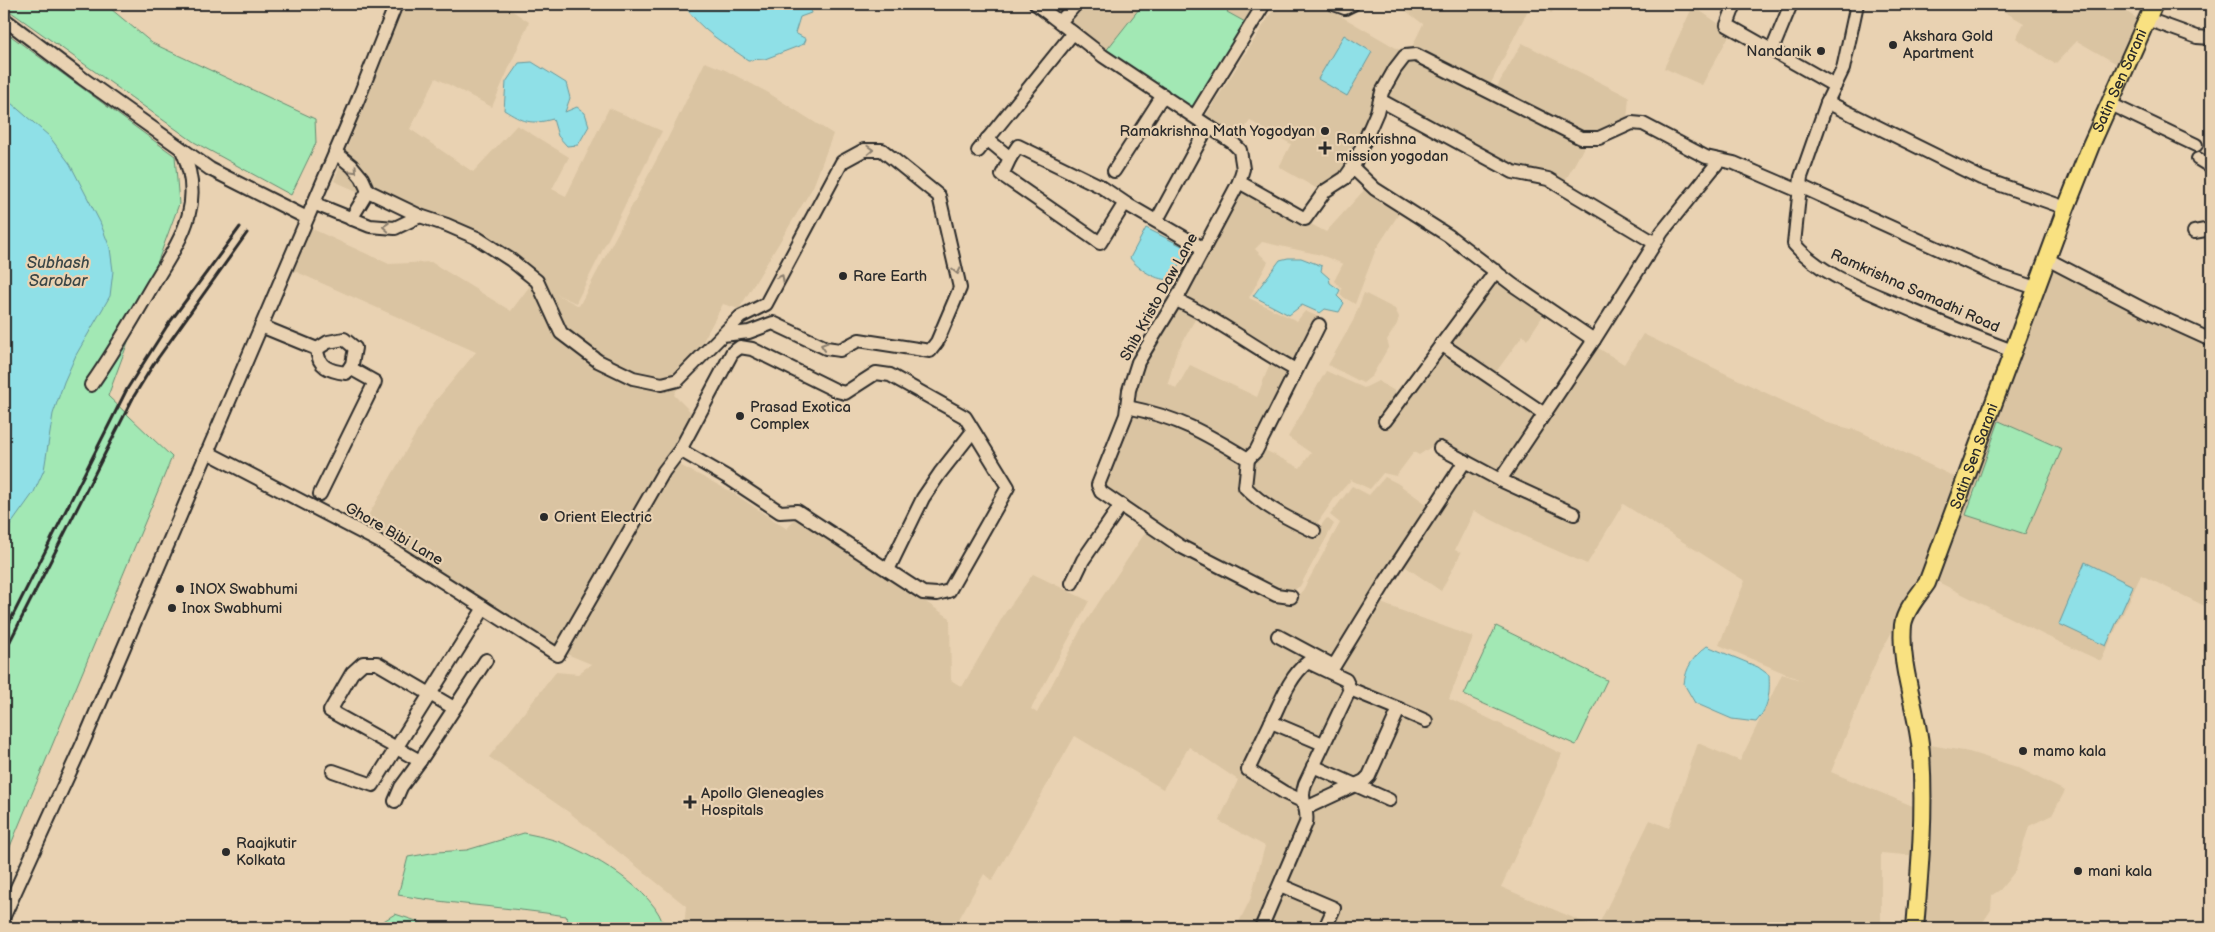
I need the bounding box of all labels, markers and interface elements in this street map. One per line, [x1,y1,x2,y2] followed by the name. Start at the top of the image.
[2088,26,2151,135] street label: Satin Sen Sarani
[1903,27,1993,63] place label: Akshara Gold Apartment
[1887,39,1899,51] marker: Akshara Gold Apartment
[1746,42,1812,61] place label: Nandanik
[1815,45,1827,57] marker: Nandanik
[1119,122,1315,141] place label: Ramakrishna Math Yogodyan
[1319,125,1331,137] marker: Ramakrishna Math Yogodyan
[1336,130,1448,166] place label: Ramkrishna mission yogodan
[1318,141,1332,155] marker: Ramkrishna mission yogodan
[867,145,875,156] one-way arrow
[348,164,357,173] one-way arrow
[382,222,390,233] one-way arrow
[1116,230,1202,364] street label: Shib Kristo Daw Lane
[1827,245,2003,337] street label: Ramkrishna Samadhi Road
[27,254,90,291] water label: Subhash Sarobar
[853,267,927,286] place label: Rare Earth
[951,267,962,276] one-way arrow
[837,270,849,282] marker: Rare Earth
[774,274,784,283] one-way arrow
[821,342,829,352] one-way arrow
[750,398,851,434] place label: Prasad Exotica Complex
[1946,401,2002,512] street label: Satin Sen Sarani
[734,410,746,422] marker: Prasad Exotica Complex
[342,498,446,570] street label: Ghore Bibi Lane
[554,508,652,527] place label: Orient Electric
[538,511,550,523] marker: Orient Electric
[190,580,298,599] place label: INOX Swabhumi
[174,583,186,595] marker: INOX Swabhumi
[182,599,282,618] place label: Inox Swabhumi
[166,602,178,614] marker: Inox Swabhumi
[2033,742,2106,761] place label: mamo kala
[2017,745,2029,757] marker: mamo kala
[701,784,825,820] place label: Apollo Gleneagles Hospitals
[683,795,697,809] marker: Apollo Gleneagles Hospitals
[236,834,297,870] place label: Raajkutir Kolkata
[220,846,232,858] marker: Raajkutir Kolkata
[2088,862,2152,881] place label: mani kala
[2072,865,2084,877] marker: mani kala

